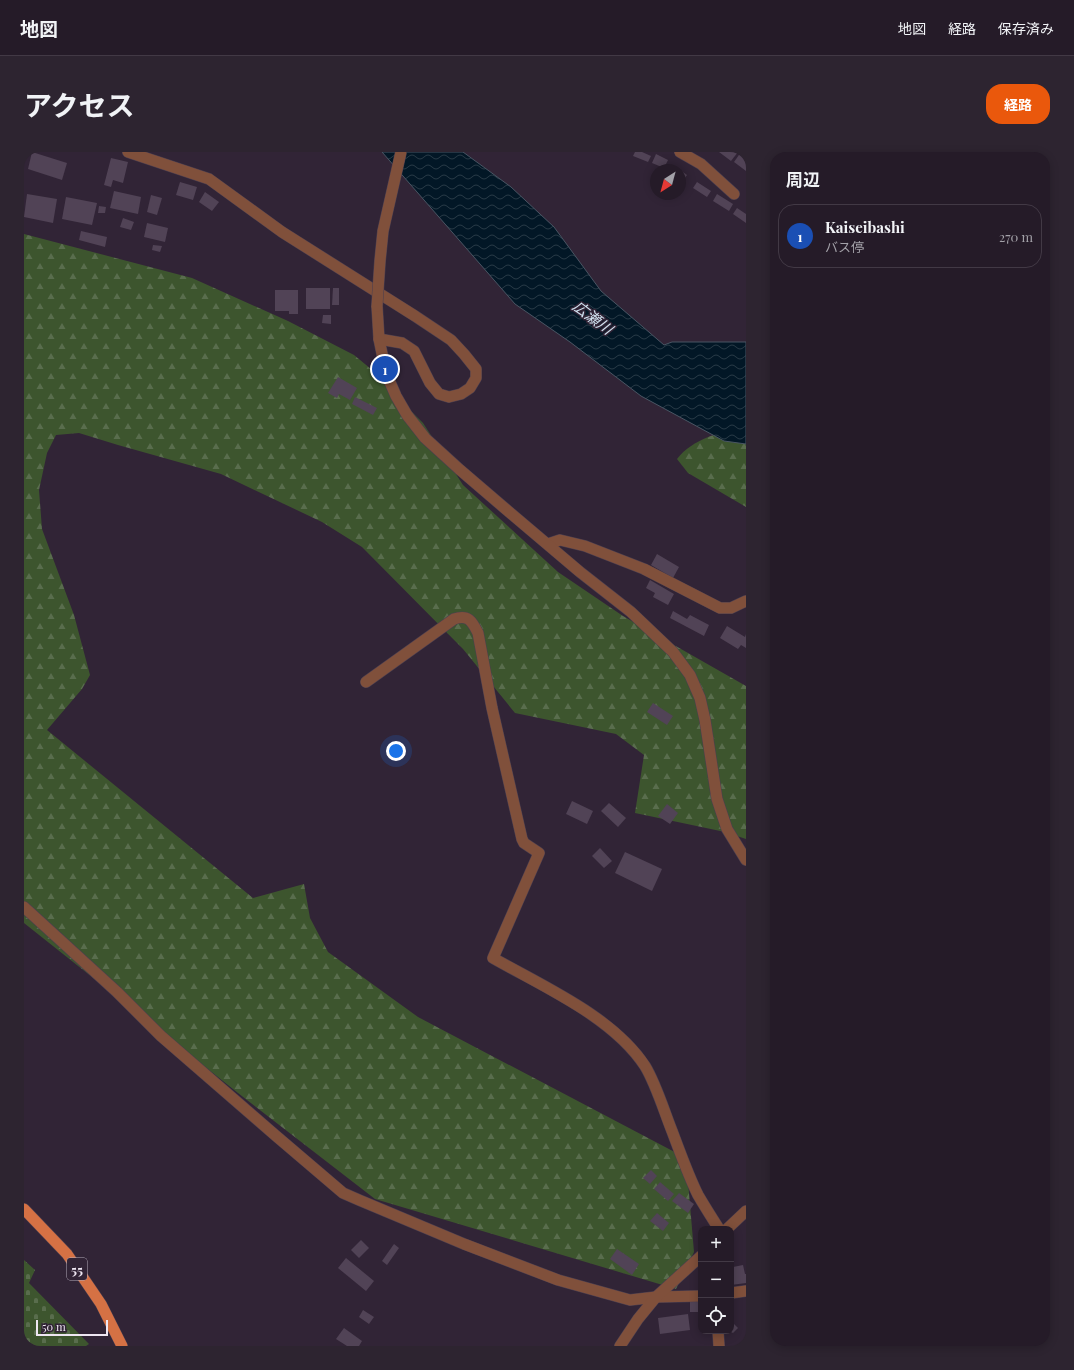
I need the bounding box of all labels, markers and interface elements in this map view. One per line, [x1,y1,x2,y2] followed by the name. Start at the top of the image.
[20,15,58,41] text: 地図
[898,19,926,38] text: 地図
[948,19,976,38] text: 経路
[998,19,1054,38] text: 保存済み
[986,84,1050,124] button: 経路
[24,86,135,123] text: アクセス
[650,164,686,200] north arrow
[786,168,820,190] text: 周辺
[825,217,905,237] text: Kaiseibashi
[798,228,802,245] text: 1
[999,228,1033,245] text: 270 m
[825,238,864,255] text: バス停
[569,295,619,340] water label: 広瀬川
[372,354,398,384] pin: 1
[386,741,406,761] your location
[698,1226,734,1334] map controls
[698,1226,734,1262] button: +
[67,1258,87,1280] road number: 55
[698,1262,734,1298] button: −
[698,1298,734,1334] button: locate
[36,1318,108,1337] scale bar
[42,1319,66,1334] text: 50 m

